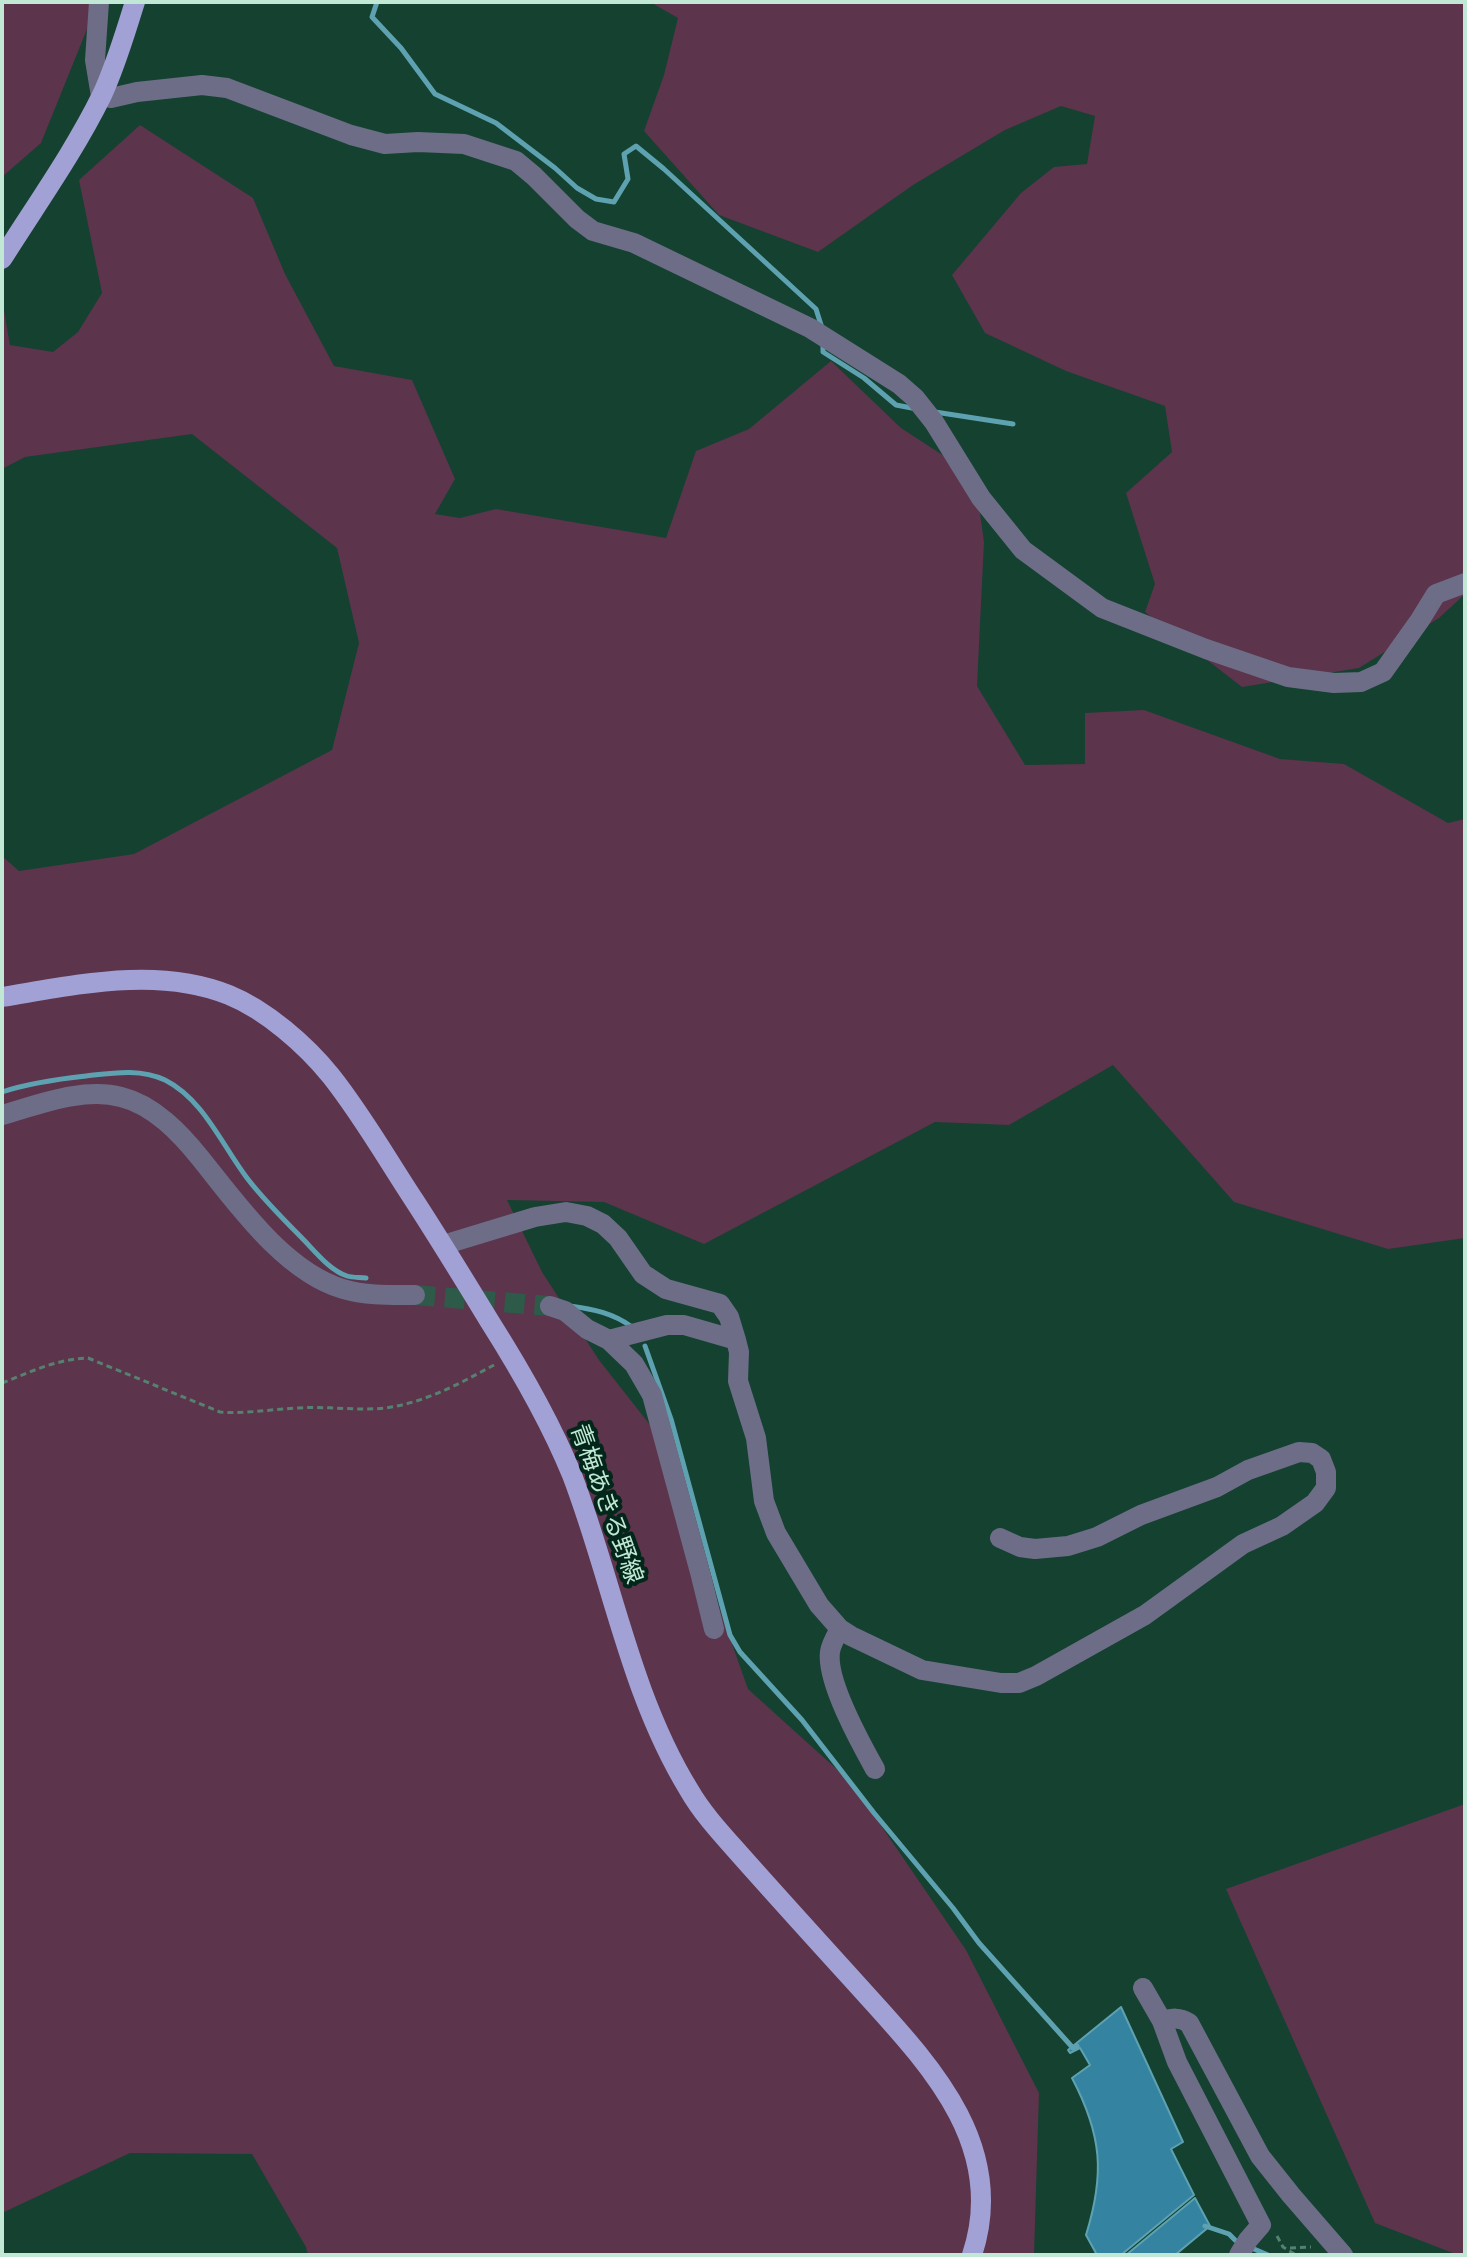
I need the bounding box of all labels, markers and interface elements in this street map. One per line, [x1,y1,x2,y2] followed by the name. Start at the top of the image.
[564,1420,648,1588] street label: 青梅あきる野線

